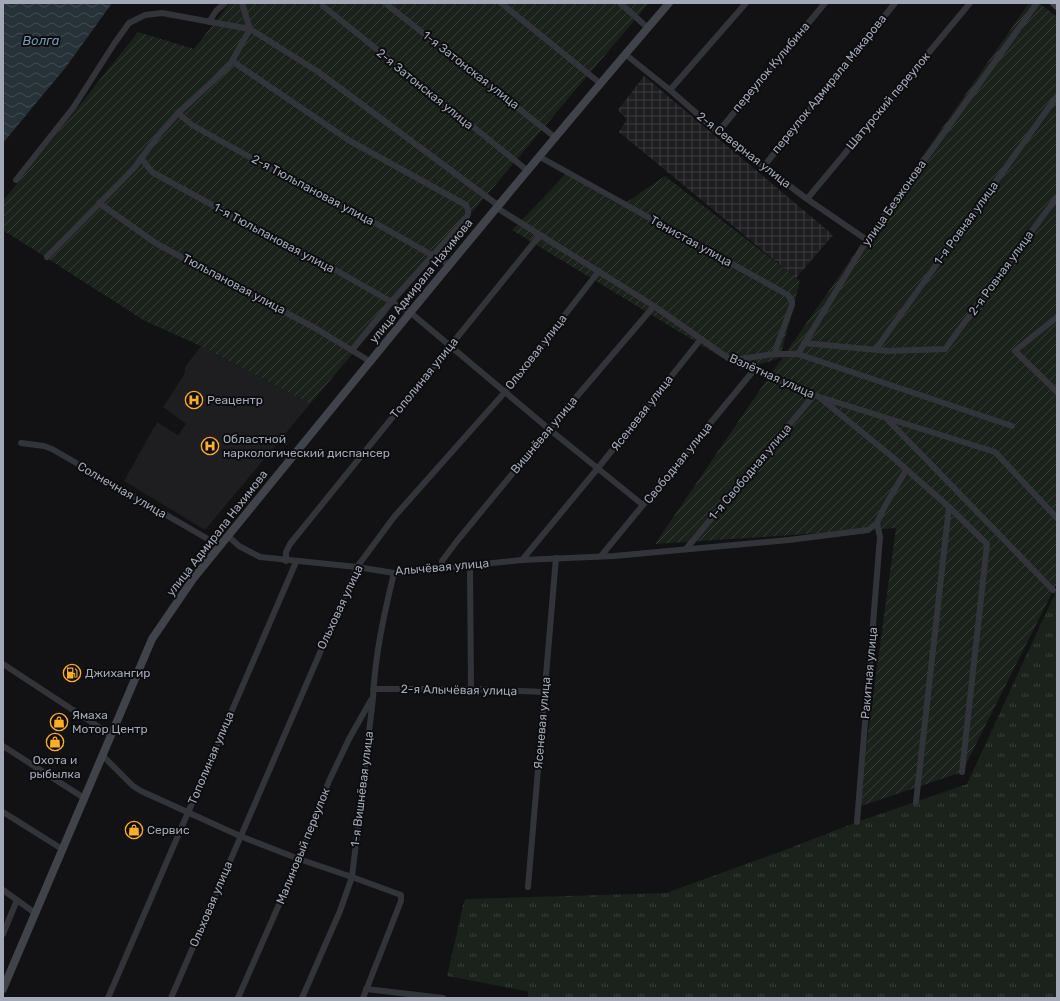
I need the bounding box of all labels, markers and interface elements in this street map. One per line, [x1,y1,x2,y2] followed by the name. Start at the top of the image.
[769,12,889,156] street label: переулок Адмирала Макарова
[729,19,813,115] street label: переулок Кулибина
[420,28,522,112] street label: 1-я Затонская улица
[23,33,60,48] water label: Волга
[374,46,476,132] street label: 2-я Затонская улица
[843,49,933,152] street label: Шатурский переулок
[694,109,794,191] street label: 2-я Северная улица
[249,152,377,228] street label: 2-я Тюльпановая улица
[859,157,929,249] street label: улица Безжонова
[931,179,1001,267] street label: 1-я Ровная улица
[211,200,337,276] street label: 1-я Тюльпановая улица
[648,213,734,269] street label: Тенистая улица
[367,216,475,346] street label: улица Адмирала Нахимова
[966,228,1036,318] street label: 2-я Ровная улица
[180,251,288,317] street label: Тюльпановая улица
[502,312,570,392] street label: Ольховая улица
[387,335,461,421] street label: Тополиная улица
[727,351,817,401] street label: Взлётная улица
[608,372,676,454] street label: Ясеневая улица
[184,390,204,410] hospital icon: Реацентр
[207,393,263,407] place label: Реацентр
[508,394,580,476] street label: Вишнёвая улица
[641,420,715,506] street label: Свободная улица
[706,421,794,523] street label: 1-я Свободная улица
[223,432,390,460] place label: Областной наркологический диспансер
[200,436,220,456] hospital icon: Областной наркологический диспансер
[75,459,169,521] street label: Солнечная улица
[163,467,271,599] street label: улица Адмирала Нахимова
[394,556,490,578] street label: Алычёвая улица
[314,563,366,651] street label: Ольховая улица
[858,626,880,720] street label: Ракитная улица
[62,663,82,683] fuel station icon: Джихангир
[85,666,150,680] place label: Джихангир
[531,676,553,770] street label: Ясеневая улица
[401,682,517,698] street label: 2-я Алычёвая улица
[72,708,148,736] place label: Ямаха Мотор Центр
[185,709,237,807] street label: Тополиная улица
[49,712,69,732] shop icon: Ямаха Мотор Центр
[348,730,376,848] street label: 1-я Вишнёвая улица
[45,732,65,752] shop icon: Охота и рыбылка
[29,753,81,781] place label: Охота и рыбылка
[273,785,333,906] street label: Малиновый переулок
[124,820,144,840] shop icon: Сервис
[147,823,190,837] place label: Сервис
[187,859,235,949] street label: Ольховая улица

